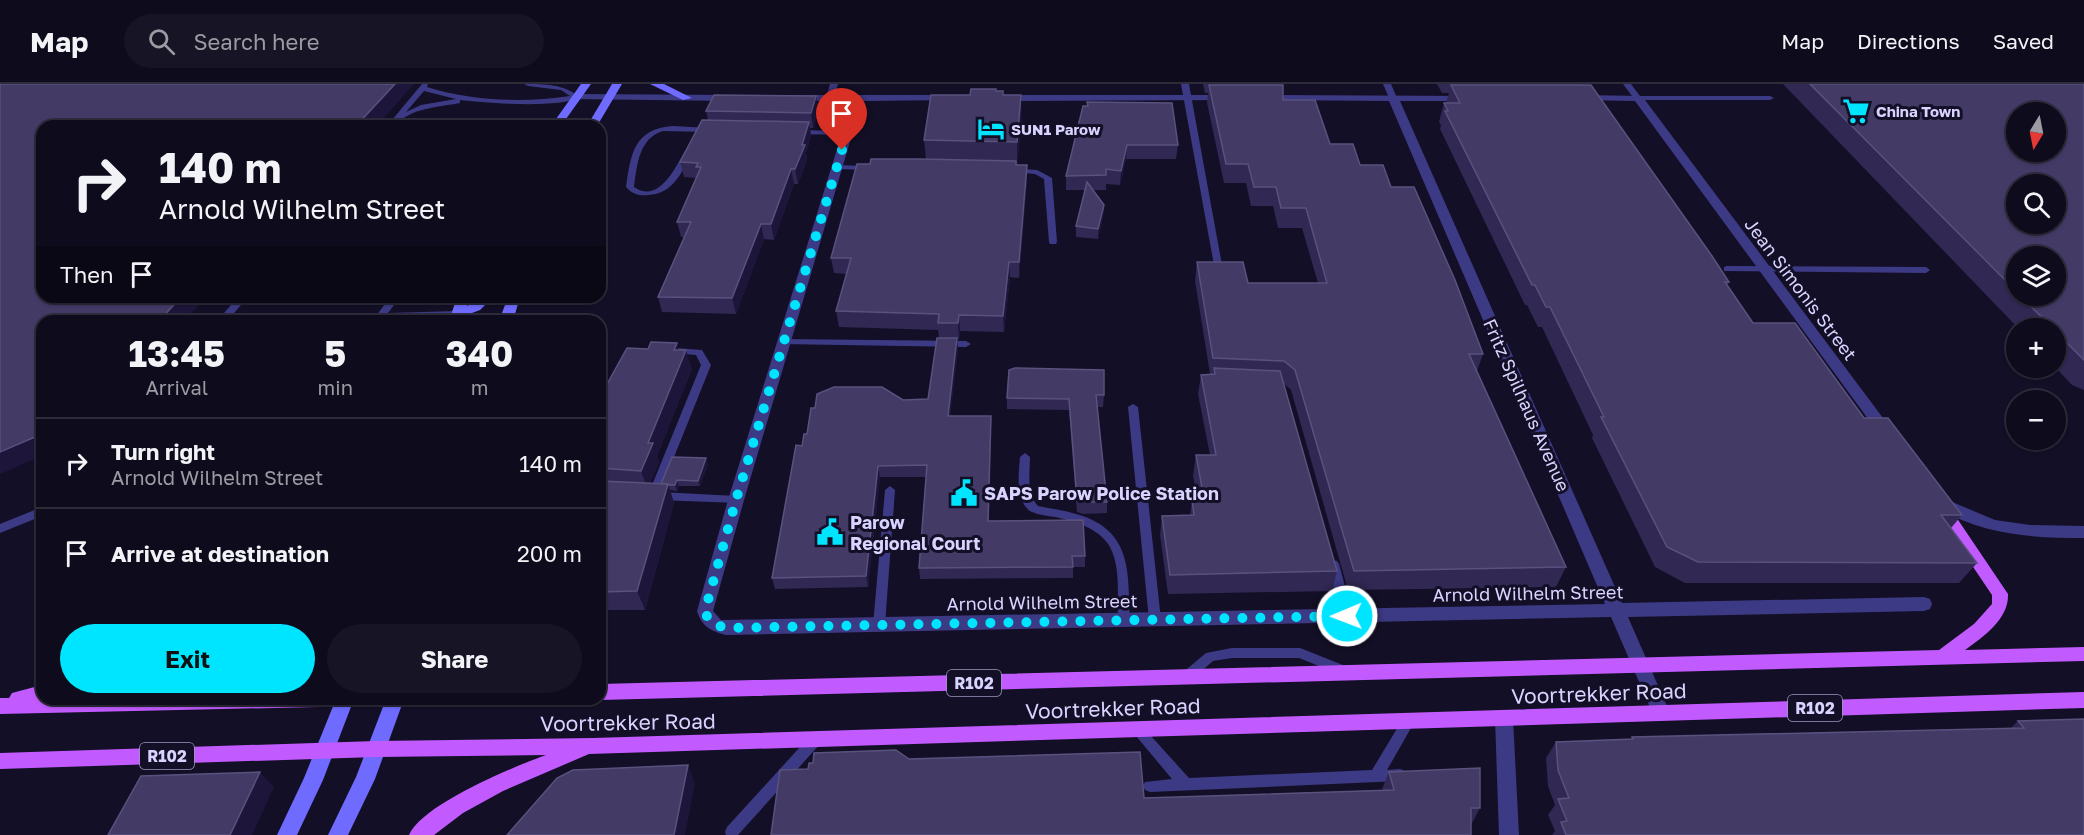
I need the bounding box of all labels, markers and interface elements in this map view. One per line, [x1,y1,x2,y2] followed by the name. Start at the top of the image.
[124,14,544,68] search box
[30,25,88,58] text: Map
[145,25,178,58] icon: search
[193,28,319,55] text: Search here
[1781,28,1824,54] text: Map
[1857,28,1960,54] text: Directions
[1993,28,2054,54] text: Saved
[816,88,867,150] pin
[1841,96,1871,126] supermarket icon: China Town
[825,97,858,130] icon: arrive
[1876,102,1960,120] place label: China Town
[2006,102,2066,162] north arrow
[2006,102,2066,450] map controls
[976,114,1006,144] hotel icon: SUN1 Parow
[1011,120,1101,138] place label: SUN1 Parow
[159,142,281,192] text: 140 m
[60,144,138,222] icon: right
[2006,174,2066,234] button: search
[159,193,445,225] text: Arnold Wilhelm Street
[1740,214,1862,364] street label: Jean Simonis Street
[2006,246,2066,306] button: layers
[125,258,158,291] icon: arrive
[60,261,113,288] text: Then
[1479,315,1575,495] street label: Fritz Spilhaus Avenue
[2006,318,2066,378] button: +
[129,332,225,375] text: 13:45
[324,332,346,375] text: 5
[446,332,513,375] text: 340
[145,375,208,399] text: Arrival
[318,375,353,399] text: min
[471,375,488,399] text: m
[2006,390,2066,450] button: −
[111,438,215,465] text: Turn right
[60,447,93,480] icon: right
[519,450,582,477] text: 140 m
[111,465,323,489] text: Arnold Wilhelm Street
[949,478,979,508] public building icon: SAPS Parow Police Station
[984,482,1219,504] place label: SAPS Parow Police Station
[850,511,980,554] place label: Parow Regional Court
[815,517,845,547] public building icon: Parow Regional Court
[60,537,93,570] icon: arrive
[111,540,329,567] text: Arrive at destination
[517,540,582,567] text: 200 m
[1432,580,1624,606] street label: Arnold Wilhelm Street
[1315,584,1379,648] position arrow
[946,589,1138,615] street label: Arnold Wilhelm Street
[60,624,315,693] button: Exit
[327,624,582,693] button: Share
[947,670,1001,696] road number: R102
[1511,677,1687,709] street label: Voortrekker Road
[1025,692,1201,724] street label: Voortrekker Road
[1788,695,1842,721] road number: R102
[540,707,716,737] street label: Voortrekker Road
[140,743,194,769] road number: R102

